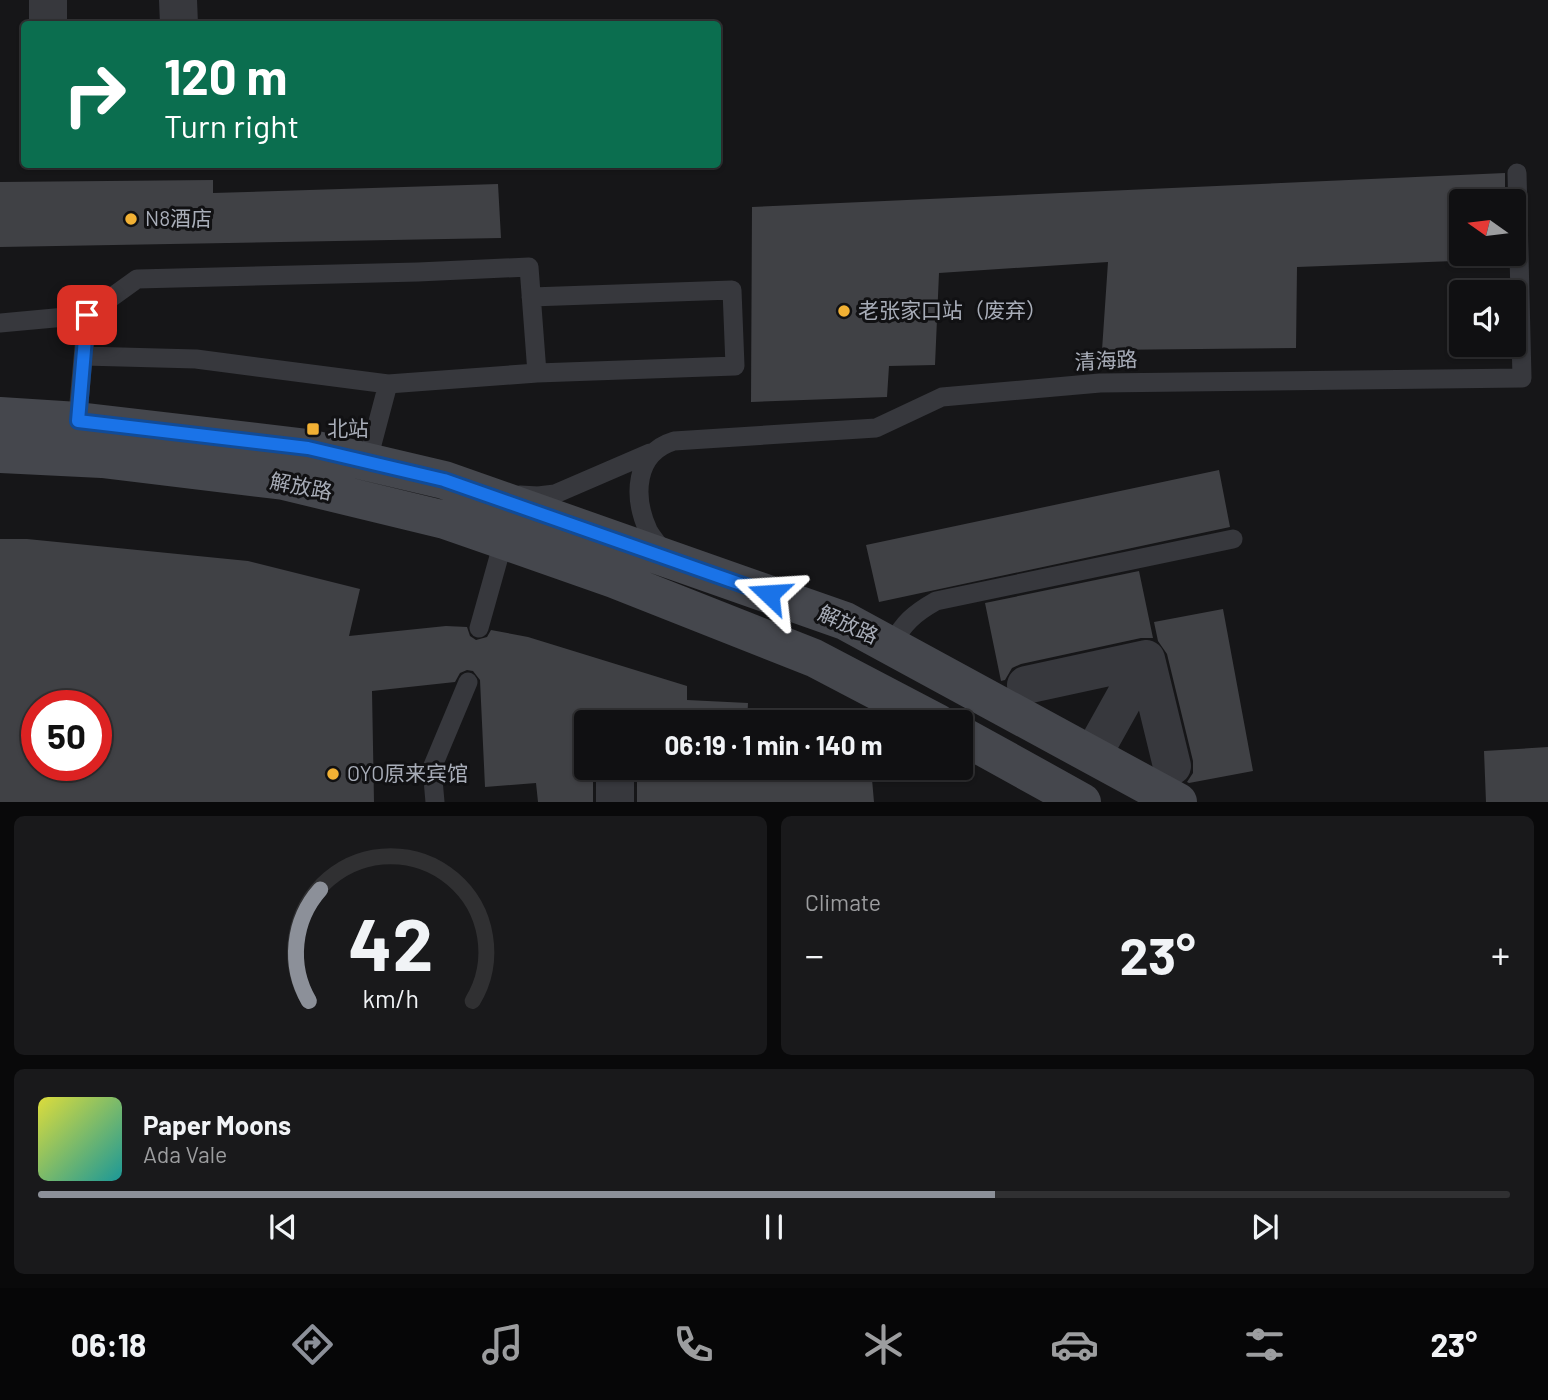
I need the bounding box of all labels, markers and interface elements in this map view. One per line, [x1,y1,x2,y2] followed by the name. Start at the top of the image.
[164,46,287,105] text: 120 m
[49,49,140,140] icon: right
[164,106,299,144] text: Turn right
[1449,189,1526,266] north arrow
[1449,189,1526,357] map controls
[145,205,212,230] place label: N8酒店
[123,211,139,227] marker: N8酒店
[1449,280,1526,357] button: sound
[57,285,117,345] pin
[68,296,106,334] icon: arrive
[858,297,1047,322] place label: 老张家口站（废弃）
[836,303,852,319] marker: 老张家口站（废弃）
[1074,345,1138,374] street label: 清海路
[327,415,369,440] place label: 北站
[305,421,321,437] marker: 北站
[268,467,335,504] street label: 解放路
[732,557,806,631] position arrow
[815,599,882,648] street label: 解放路
[21,690,112,781] speed limit sign: 50
[665,729,882,760] text: 06:19 · 1 min · 140 m
[347,760,468,785] place label: OYO原来宾馆
[325,766,341,782] marker: OYO原来宾馆
[805,888,881,916] text: Climate
[348,899,433,987] text: 42
[1119,923,1196,985] text: 23°
[805,931,824,977] text: −
[1491,931,1510,977] text: +
[362,983,419,1013] text: km/h
[143,1109,291,1140] text: Paper Moons
[143,1140,227,1168] text: Ada Vale
[264,1208,302,1246] icon: previous
[755,1208,793,1246] icon: pause
[1246,1208,1284,1246] icon: next
[288,1320,337,1369] icon: directions
[478,1320,527,1369] icon: music
[669,1320,718,1369] icon: phone
[859,1320,908,1369] icon: climate
[1050,1320,1099,1369] icon: car
[1240,1320,1289,1369] icon: filters
[71,1325,146,1363] text: 06:18
[1430,1325,1477,1363] text: 23°

